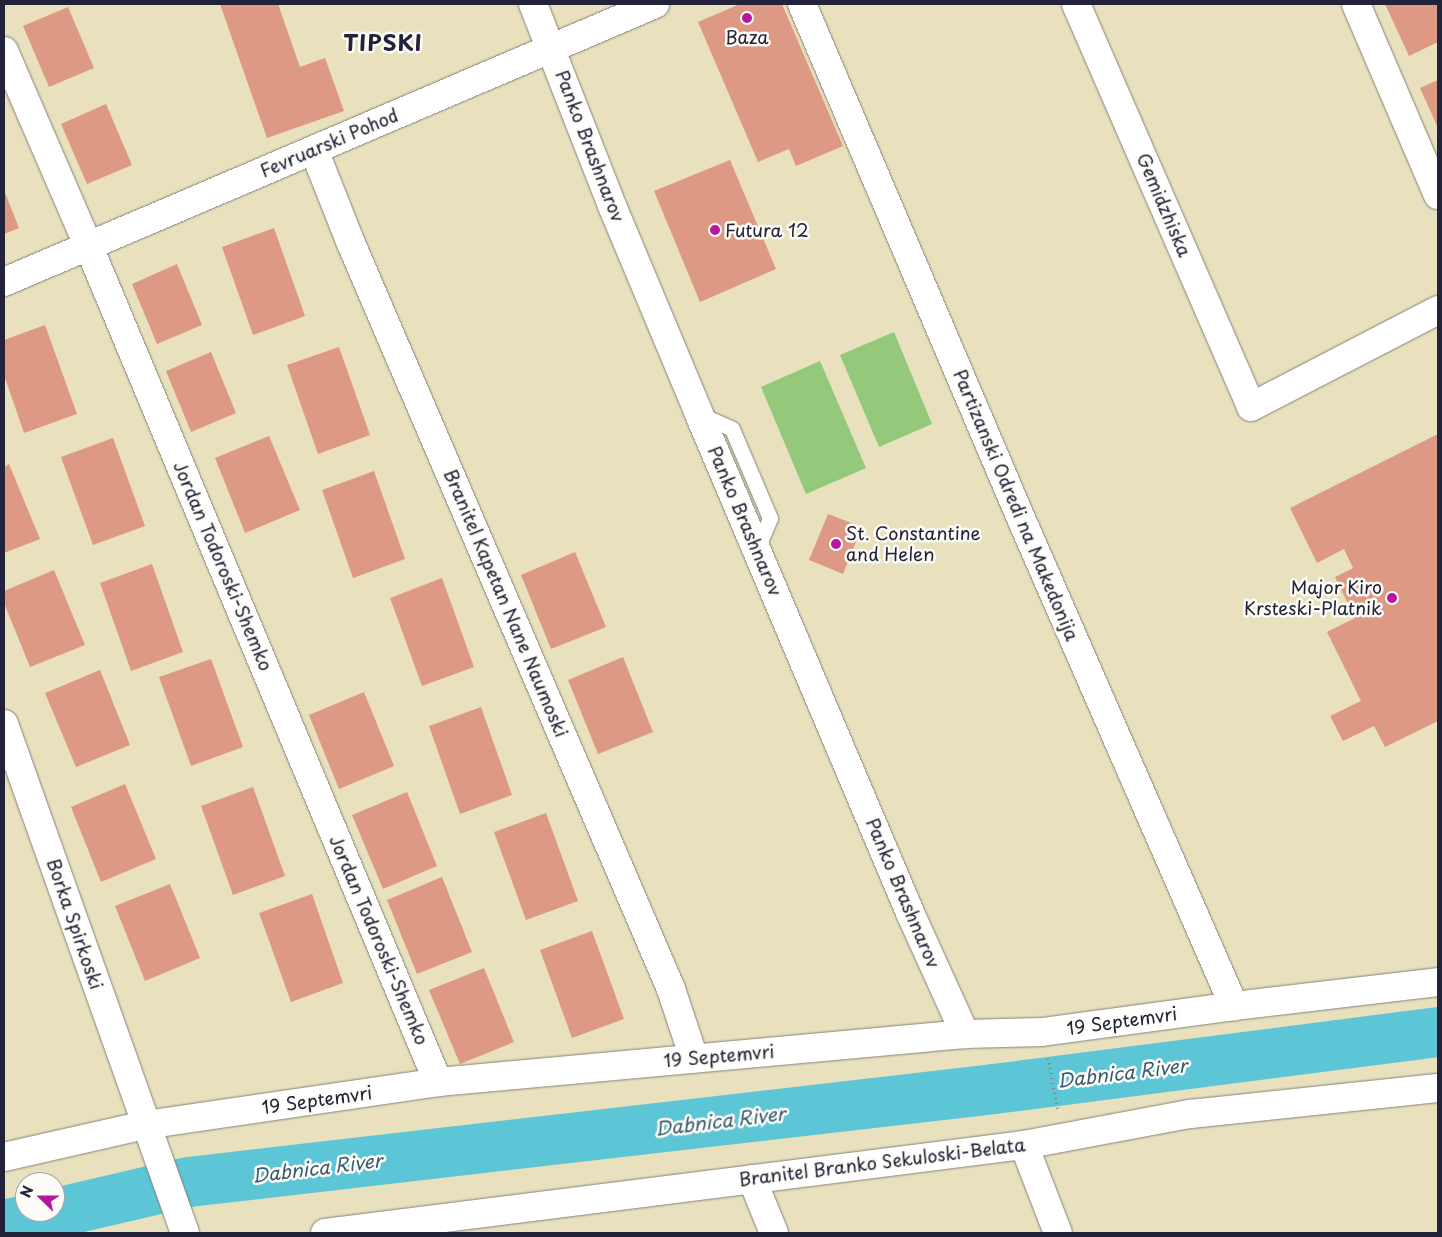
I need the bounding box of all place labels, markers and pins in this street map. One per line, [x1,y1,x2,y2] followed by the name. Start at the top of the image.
[741,12,753,24] marker: Baza
[725,26,769,48] place label: Baza
[725,219,808,241] place label: Futura 12
[709,224,721,236] marker: Futura 12
[846,523,981,566] place label: St. Constantine and Helen
[830,538,842,550] marker: St. Constantine and Helen
[1244,577,1382,620] place label: Major Kiro Krsteski-Platnik
[1386,592,1398,604] marker: Major Kiro Krsteski-Platnik

